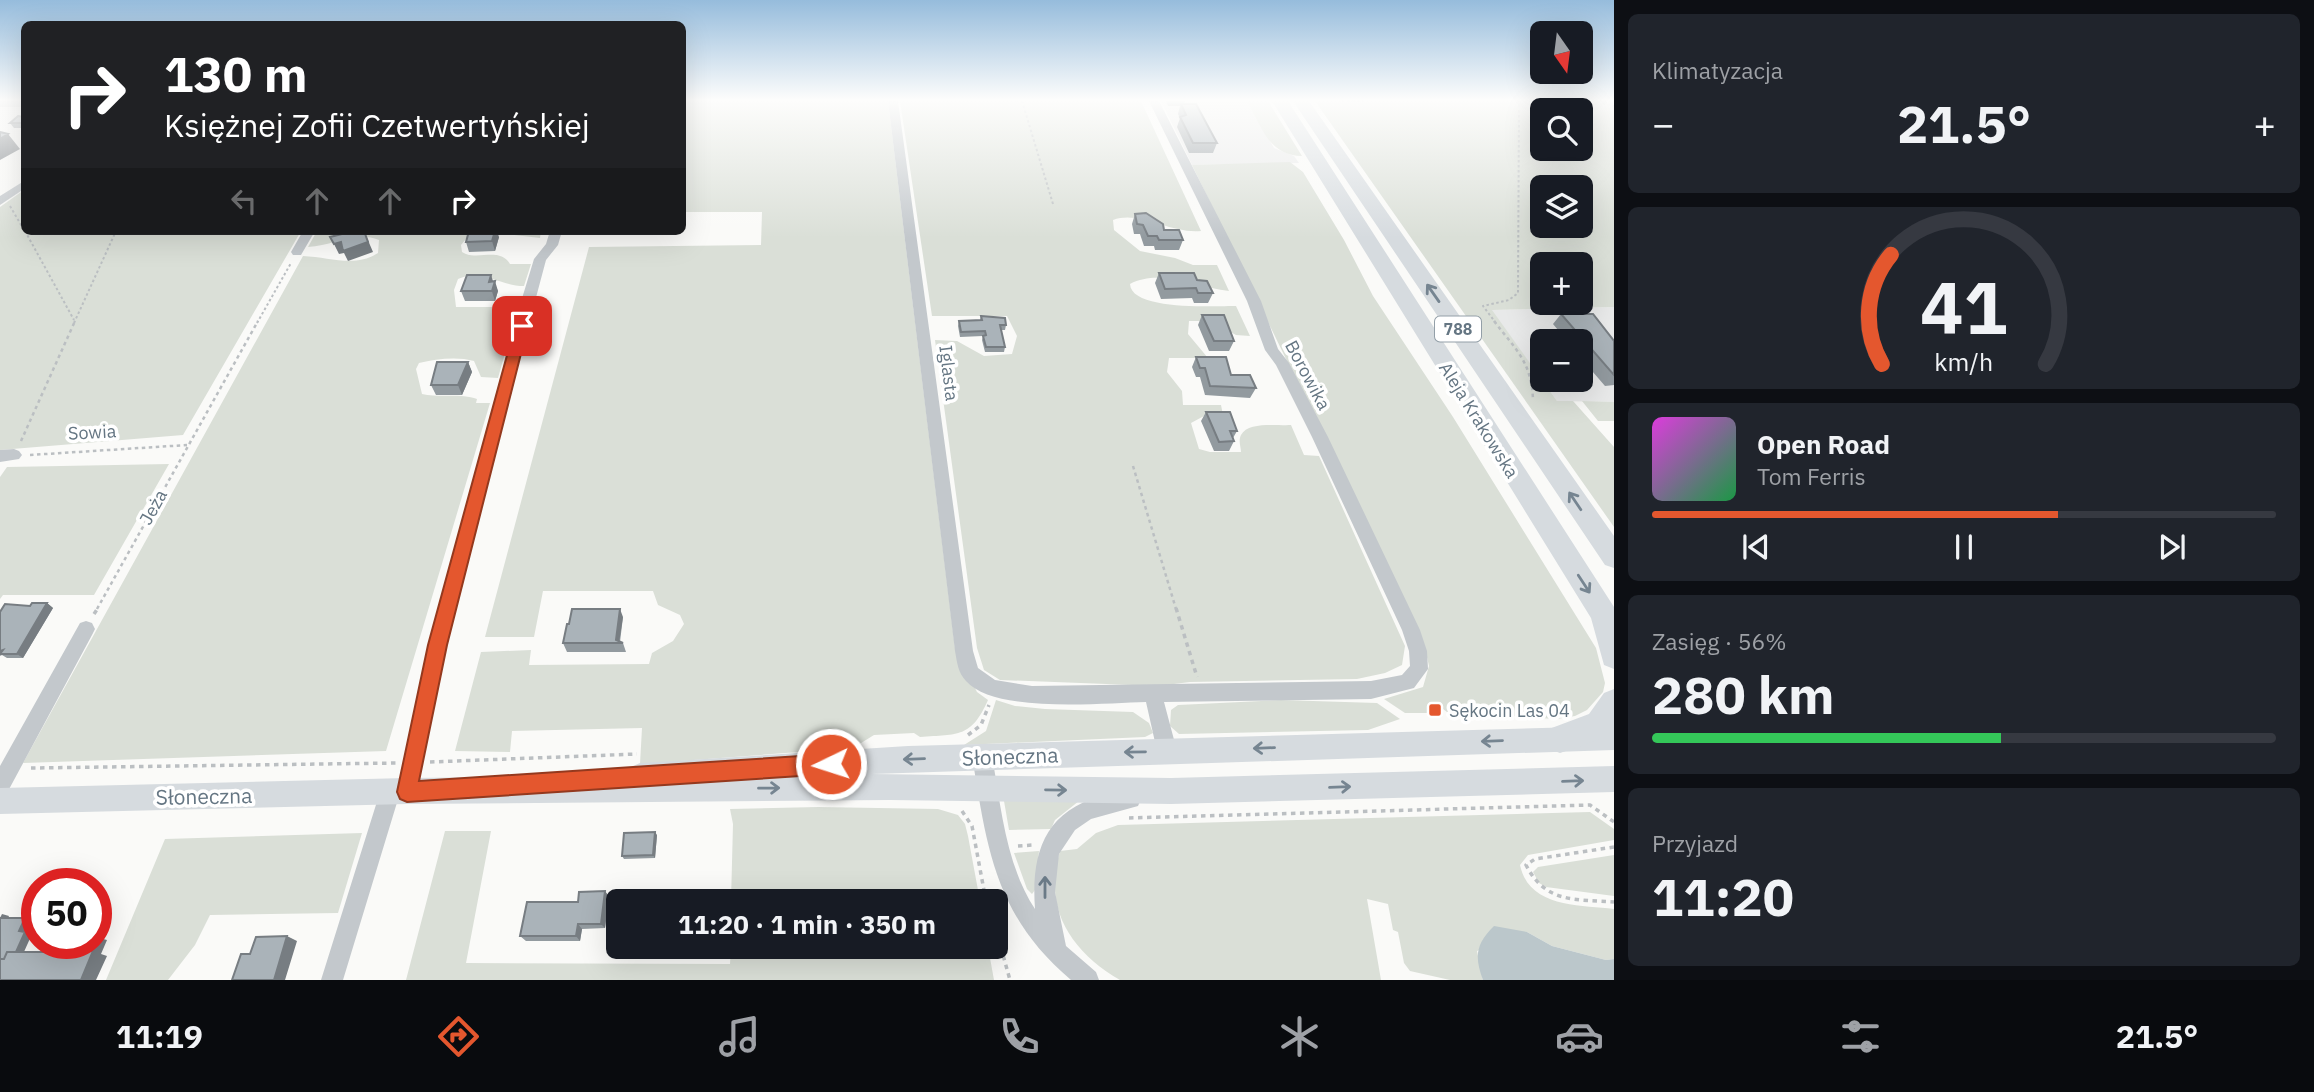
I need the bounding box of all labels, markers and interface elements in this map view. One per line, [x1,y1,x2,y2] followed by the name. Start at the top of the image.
[1530,21,1592,84] north arrow
[1530,21,1593,392] map controls
[164,42,308,105] text: 130 m
[49,49,140,140] icon: right
[1652,55,1783,85] text: Klimatyzacja
[1897,90,2031,157] text: 21.5°
[1530,98,1593,161] button: search
[1652,99,1675,148] text: −
[2253,99,2276,148] text: +
[164,104,590,146] text: Księżnej Zofii Czetwertyńskiej
[1530,175,1593,238] button: layers
[225,182,263,220] icon: left
[298,182,336,220] icon: ahead
[371,182,409,220] icon: ahead
[444,182,482,220] icon: right
[1530,252,1593,315] button: +
[1920,259,2008,354] text: 41
[1426,284,1440,303] one-way arrow
[492,296,552,356] pin
[503,307,541,345] icon: arrive
[1435,316,1481,342] road number: 788
[1530,329,1593,392] button: −
[1280,336,1336,414] street label: Borowika
[934,344,964,402] street label: Iglasta
[1935,344,1993,377] text: km/h
[1434,358,1524,483] street label: Aleja Krakowska
[67,419,117,445] street label: Sowia
[1757,427,1890,461] text: Open Road
[1757,461,1866,491] text: Tom Ferris
[134,485,172,529] street label: Jeża
[1568,492,1583,511] one-way arrow
[1737,528,1775,566] icon: previous
[1945,528,1983,566] icon: pause
[2153,528,2191,566] icon: next
[1577,574,1591,594] one-way arrow
[1652,626,1787,656] text: Zasięg · 56%
[1652,661,1834,728] text: 280 km
[1449,699,1570,722] place label: Sękocin Las 04
[1427,702,1443,718] marker: Sękocin Las 04
[794,727,868,801] position arrow
[1480,734,1503,748] one-way arrow
[961,740,1059,772] street label: Słoneczna
[1253,741,1276,755] one-way arrow
[1124,745,1147,759] one-way arrow
[903,753,926,766] one-way arrow
[1561,774,1584,787] one-way arrow
[155,781,253,811] street label: Słoneczna
[758,781,781,795] one-way arrow
[1329,781,1352,794] one-way arrow
[1044,783,1067,797] one-way arrow
[1652,828,1738,858] text: Przyjazd
[1652,863,1794,930] text: 11:20
[21,868,112,959] speed limit sign: 50
[1038,876,1052,899] one-way arrow
[678,907,936,941] text: 11:20 · 1 min · 350 m
[434,1012,483,1061] icon: directions
[715,1012,764,1061] icon: music
[995,1012,1044,1061] icon: phone
[1275,1012,1324,1061] icon: climate
[1555,1012,1604,1061] icon: car
[1836,1012,1885,1061] icon: filters
[116,1015,203,1057] text: 11:19
[2116,1015,2198,1057] text: 21.5°

